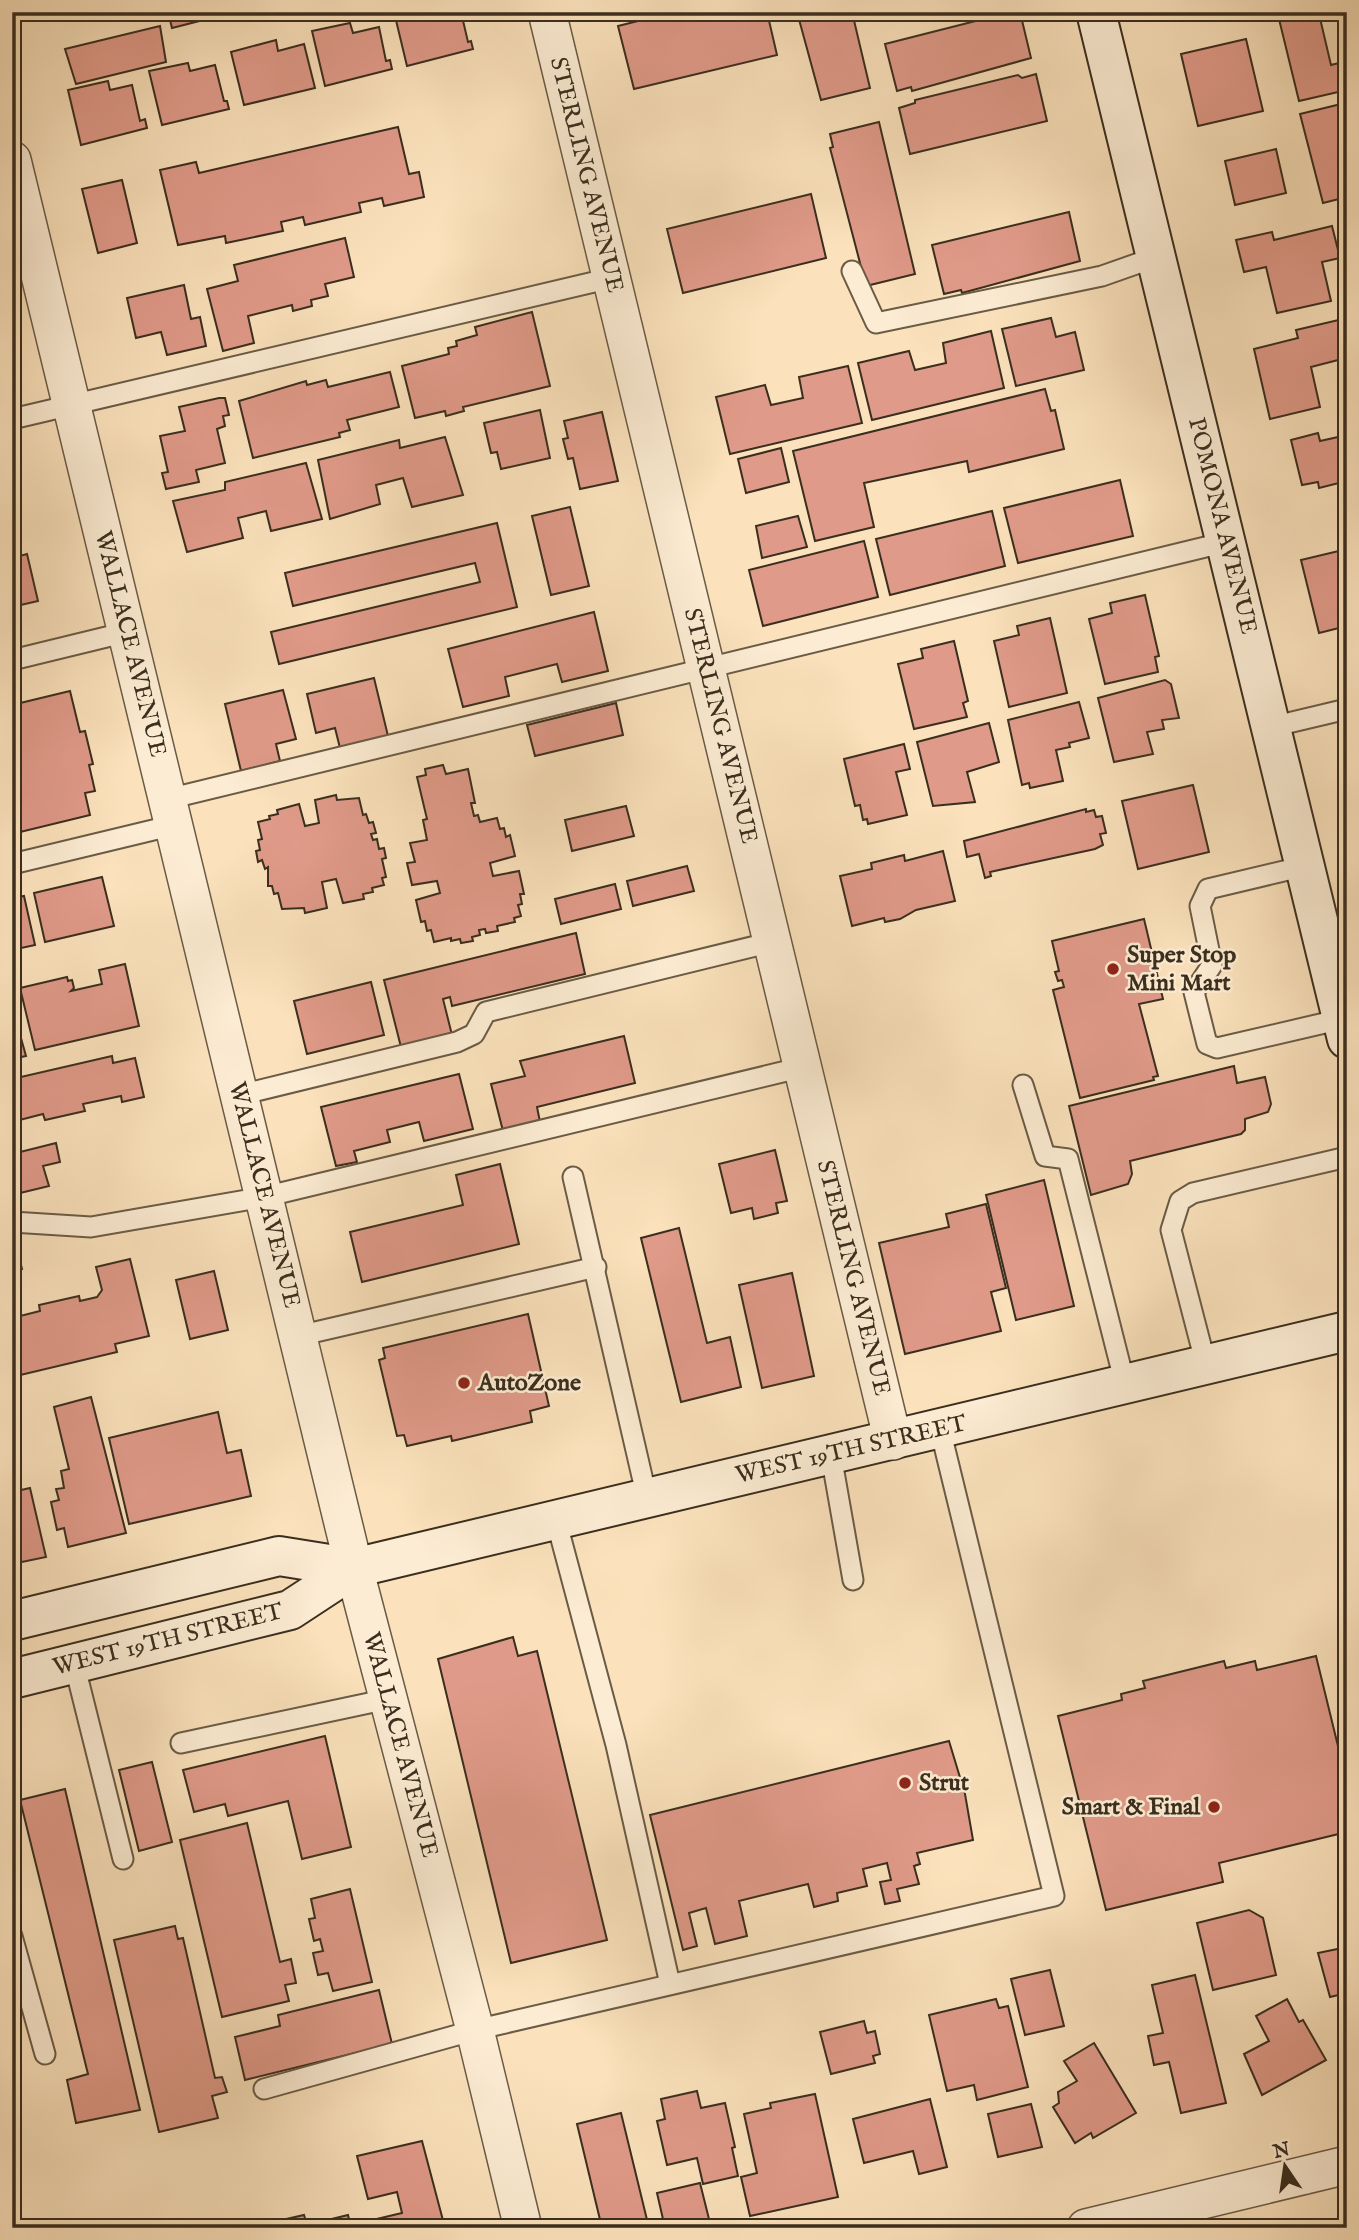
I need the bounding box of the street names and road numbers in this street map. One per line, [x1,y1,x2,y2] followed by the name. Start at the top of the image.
[542,54,630,296] street label: STERLING AVENUE
[1180,414,1264,638] street label: POMONA AVENUE
[87,528,173,760] street label: WALLACE AVENUE
[676,605,764,847] street label: STERLING AVENUE
[221,1079,307,1311] street label: WALLACE AVENUE
[809,1157,897,1399] street label: STERLING AVENUE
[733,1408,970,1492] street label: WEST 19TH STREET
[50,1596,287,1684] street label: WEST 19TH STREET
[355,1629,445,1861] street label: WALLACE AVENUE

